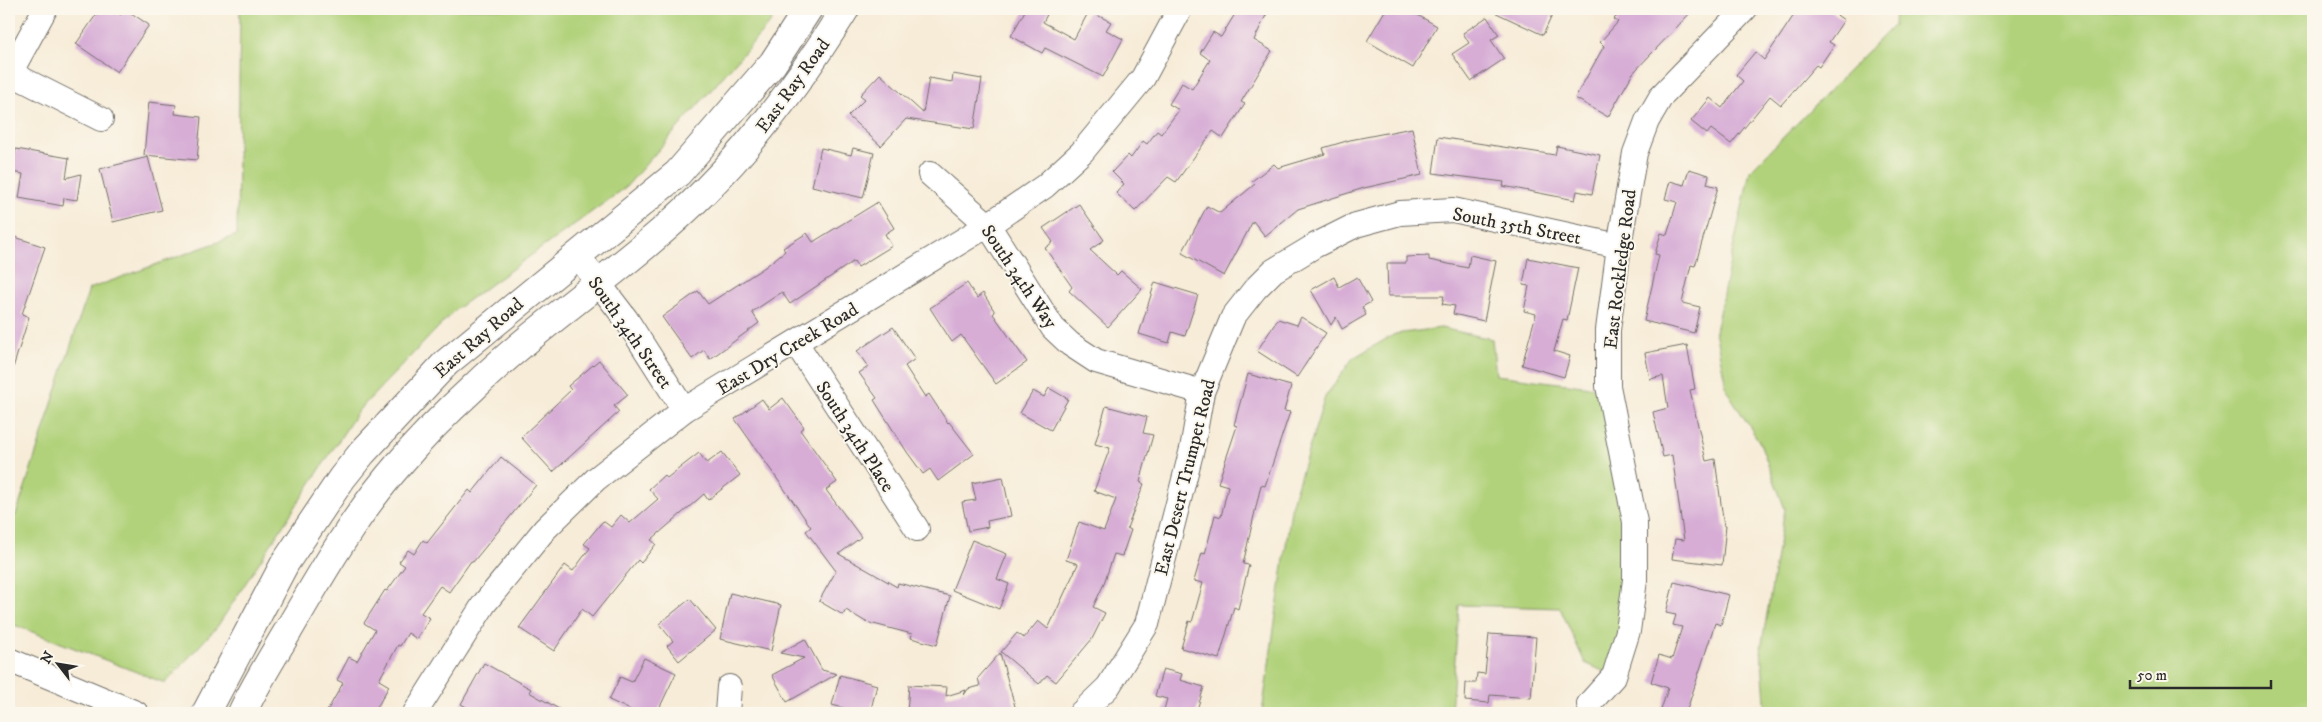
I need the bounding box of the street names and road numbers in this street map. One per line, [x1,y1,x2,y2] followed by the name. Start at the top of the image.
[751,34,835,138] street label: East Ray Road
[1599,187,1642,350] street label: East Rockledge Road
[1451,203,1583,250] street label: South 35th Street
[976,221,1062,334] street label: South 34th Way
[583,272,677,393] street label: South 34th Street
[430,293,529,383] street label: East Ray Road
[713,298,863,400] street label: East Dry Creek Road
[1150,376,1221,578] street label: East Desert Trumpet Road
[810,377,899,497] street label: South 34th Place

